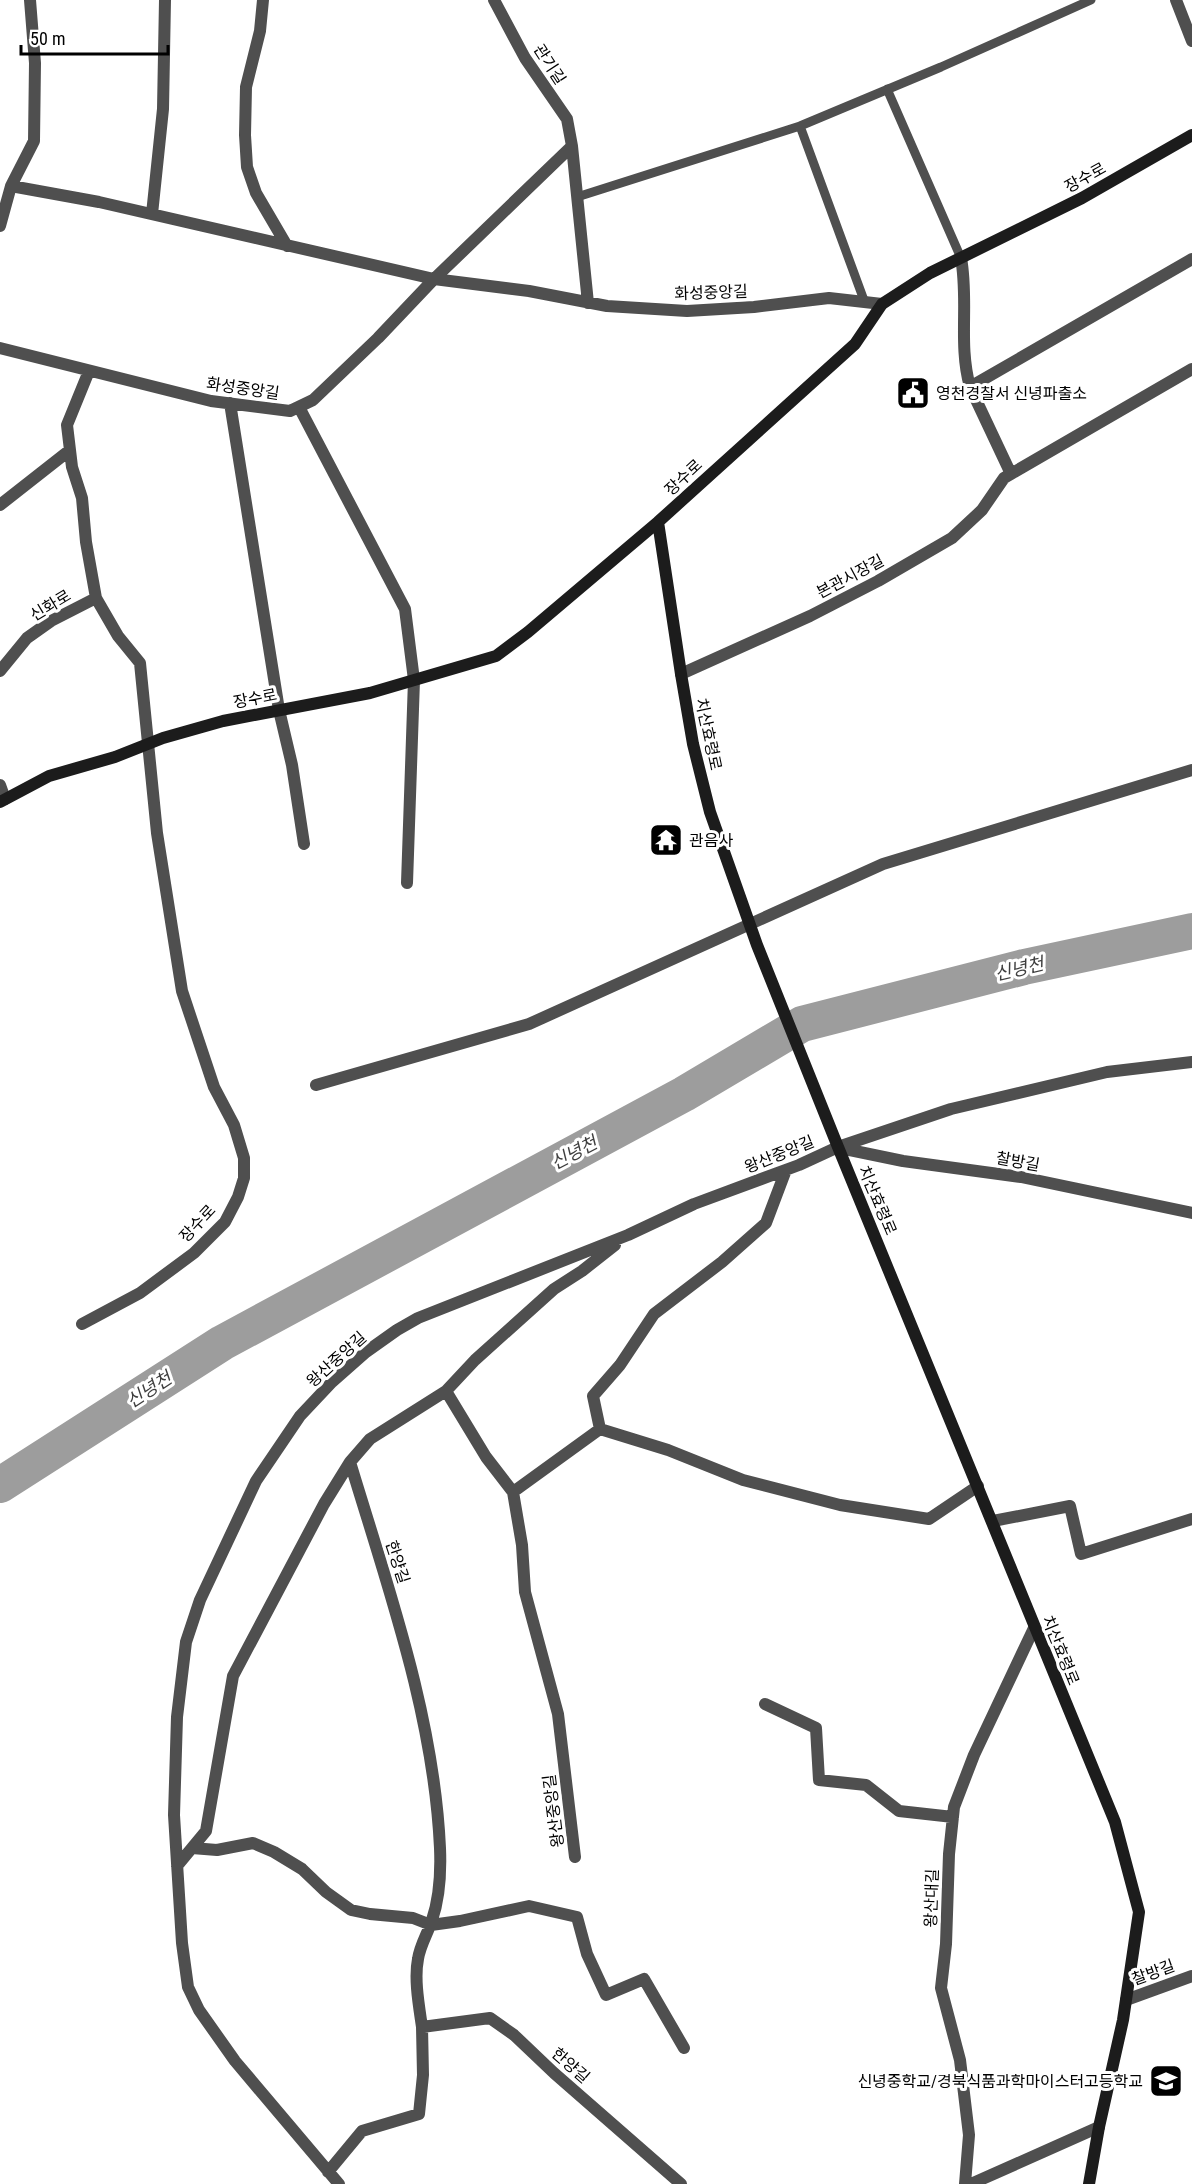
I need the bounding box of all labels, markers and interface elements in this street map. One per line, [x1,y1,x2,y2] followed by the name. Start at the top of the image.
[21,18,168,56] scale bar
[30,28,65,49] text: 50 m
[530,41,570,88] street label: 관기길
[1061,158,1109,196] street label: 장수로
[674,282,748,303] street label: 화성중앙길
[205,374,281,403] street label: 화성중앙길
[895,375,931,411] public building icon: 영천경찰서 신녕파출소
[936,384,1087,403] place label: 영천경찰서 신녕파출소
[661,455,706,499] street label: 장수로
[813,551,887,602] street label: 본관시장길
[26,586,74,625] street label: 신화로
[232,685,279,712] street label: 장수로
[692,696,726,772] street label: 치산효령로
[648,822,684,858] temple icon: 관음사
[689,831,733,850] place label: 관음사
[992,952,1048,984] water label: 신녕천
[547,1130,603,1173] water label: 신녕천
[742,1132,817,1177] street label: 왕산중앙길
[995,1148,1041,1175] street label: 찰방길
[854,1163,901,1238] street label: 치산효령로
[175,1201,220,1246] street label: 장수로
[303,1328,370,1391] street label: 왕산중앙길
[122,1366,177,1412] water label: 신녕천
[382,1538,413,1586] street label: 한양길
[1038,1613,1083,1688] street label: 치산효령로
[540,1773,567,1849] street label: 왕산중앙길
[921,1868,942,1928] street label: 왕산대길
[1129,1956,1177,1989] street label: 찰방길
[548,2044,594,2087] street label: 한양길
[1148,2063,1184,2099] school or university icon: 신녕중학교/경북식품과학마이스터고등학교
[857,2072,1143,2091] place label: 신녕중학교/경북식품과학마이스터고등학교

